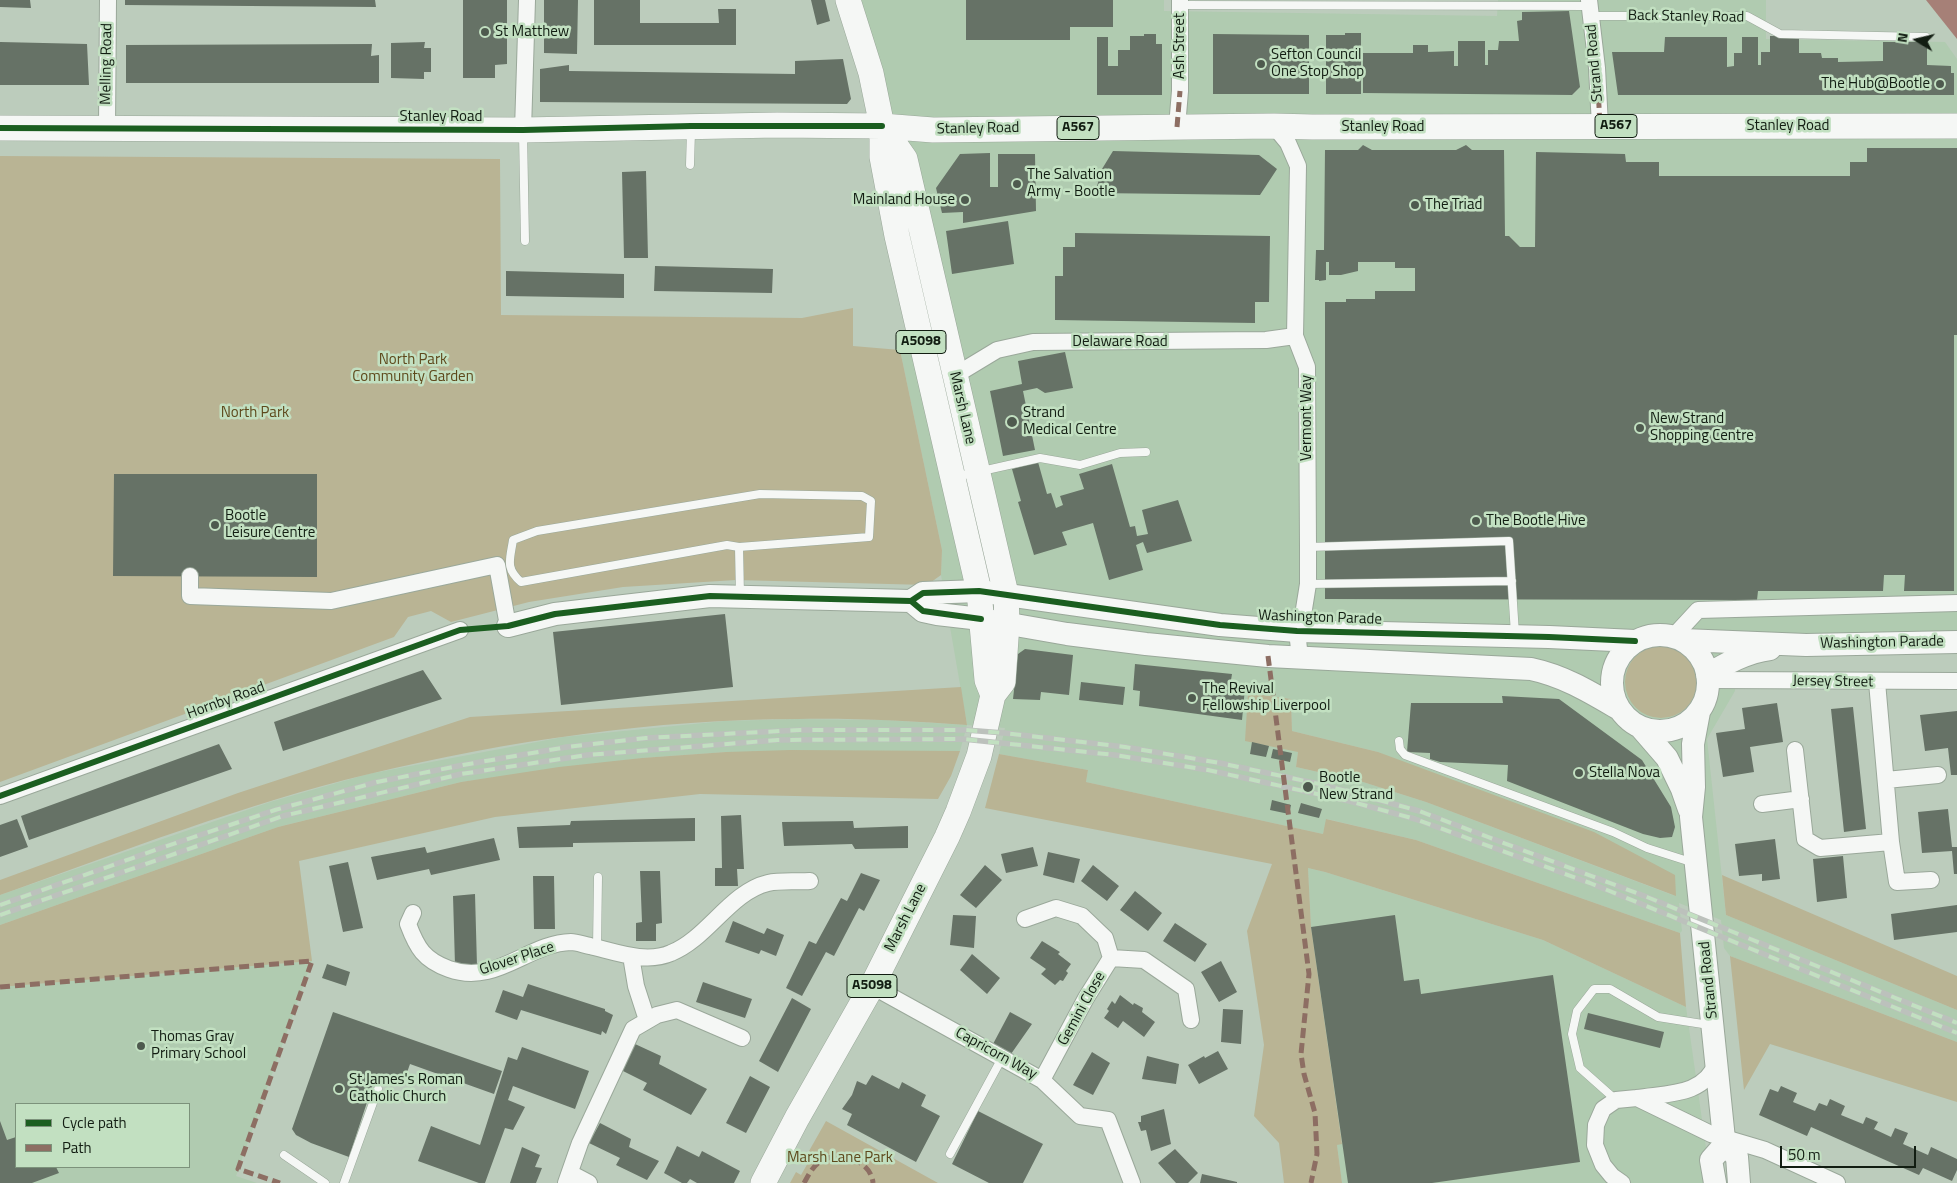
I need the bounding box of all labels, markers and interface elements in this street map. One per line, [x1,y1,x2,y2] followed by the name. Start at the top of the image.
[1628,7,1744,27] street label: Back Stanley Road
[1171,13,1189,79] street label: Ash Street
[1892,15,1942,65] north arrow
[97,23,117,105] street label: Melling Road
[495,23,569,41] place label: St Matthew
[1583,23,1607,103] street label: Strand Road
[479,26,491,38] marker: St Matthew
[1891,31,1913,44] text: N
[1271,46,1364,81] place label: Sefton Council One Stop Shop
[1255,58,1267,70] marker: Sefton Council One Stop Shop
[1821,75,1930,93] place label: The Hub@Bootle
[1934,78,1946,90] marker: The Hub@Bootle
[400,108,482,126] street label: Stanley Road
[1595,114,1637,138] road number: A567
[1057,116,1099,140] road number: A567
[1747,117,1829,135] street label: Stanley Road
[1342,118,1424,136] street label: Stanley Road
[936,119,1020,139] street label: Stanley Road
[1027,166,1115,201] place label: The Salvation Army - Bootle
[1011,178,1023,190] marker: The Salvation Army - Bootle
[853,191,955,209] place label: Mainland House
[959,194,971,206] marker: Mainland House
[1425,196,1482,214] place label: The Triad
[1409,199,1421,211] marker: The Triad
[896,331,946,354] road number: A5098
[1072,333,1168,351] street label: Delaware Road
[352,351,474,386] park label: North Park Community Garden
[945,370,979,446] street label: Marsh Lane
[1298,375,1316,461] street label: Vermont Way
[221,404,289,422] park label: North Park
[1023,404,1117,439] place label: Strand Medical Centre
[1650,410,1754,445] place label: New Strand Shopping Centre
[1005,415,1019,429] marker: Strand Medical Centre
[1634,422,1646,434] marker: New Strand Shopping Centre
[225,507,315,542] place label: Bootle Leisure Centre
[1486,512,1586,530] place label: The Bootle Hive
[1470,515,1482,527] marker: The Bootle Hive
[209,519,221,531] marker: Bootle Leisure Centre
[1258,607,1382,629] street label: Washington Parade
[1820,633,1944,653] street label: Washington Parade
[1793,672,1873,692] street label: Jersey Street
[184,679,268,723] street label: Hornby Road
[1202,680,1330,715] place label: The Revival Fellowship Liverpool
[1186,692,1198,704] marker: The Revival Fellowship Liverpool
[1589,764,1660,782] place label: Stella Nova
[1573,767,1585,779] marker: Stella Nova
[1319,769,1393,804] place label: Bootle New Strand
[1301,780,1315,794] marker: Bootle New Strand
[881,881,931,955] street label: Marsh Lane
[477,938,557,980] street label: Glover Place
[1696,940,1722,1020] street label: Strand Road
[1054,969,1110,1049] street label: Gemini Close
[847,974,897,998] road number: A5098
[952,1024,1040,1084] street label: Capricorn Way
[151,1028,246,1063] place label: Thomas Gray Primary School
[135,1040,147,1052] marker: Thomas Gray Primary School
[349,1071,463,1106] place label: St James's Roman Catholic Church
[333,1083,345,1095] marker: St James's Roman Catholic Church
[15,1103,190,1168] legend
[62,1111,127,1134] text: Cycle path
[62,1136,92,1159] text: Path
[1782,1136,1918,1168] scale bar
[1788,1143,1821,1166] text: 50 m
[787,1149,893,1167] park label: Marsh Lane Park

